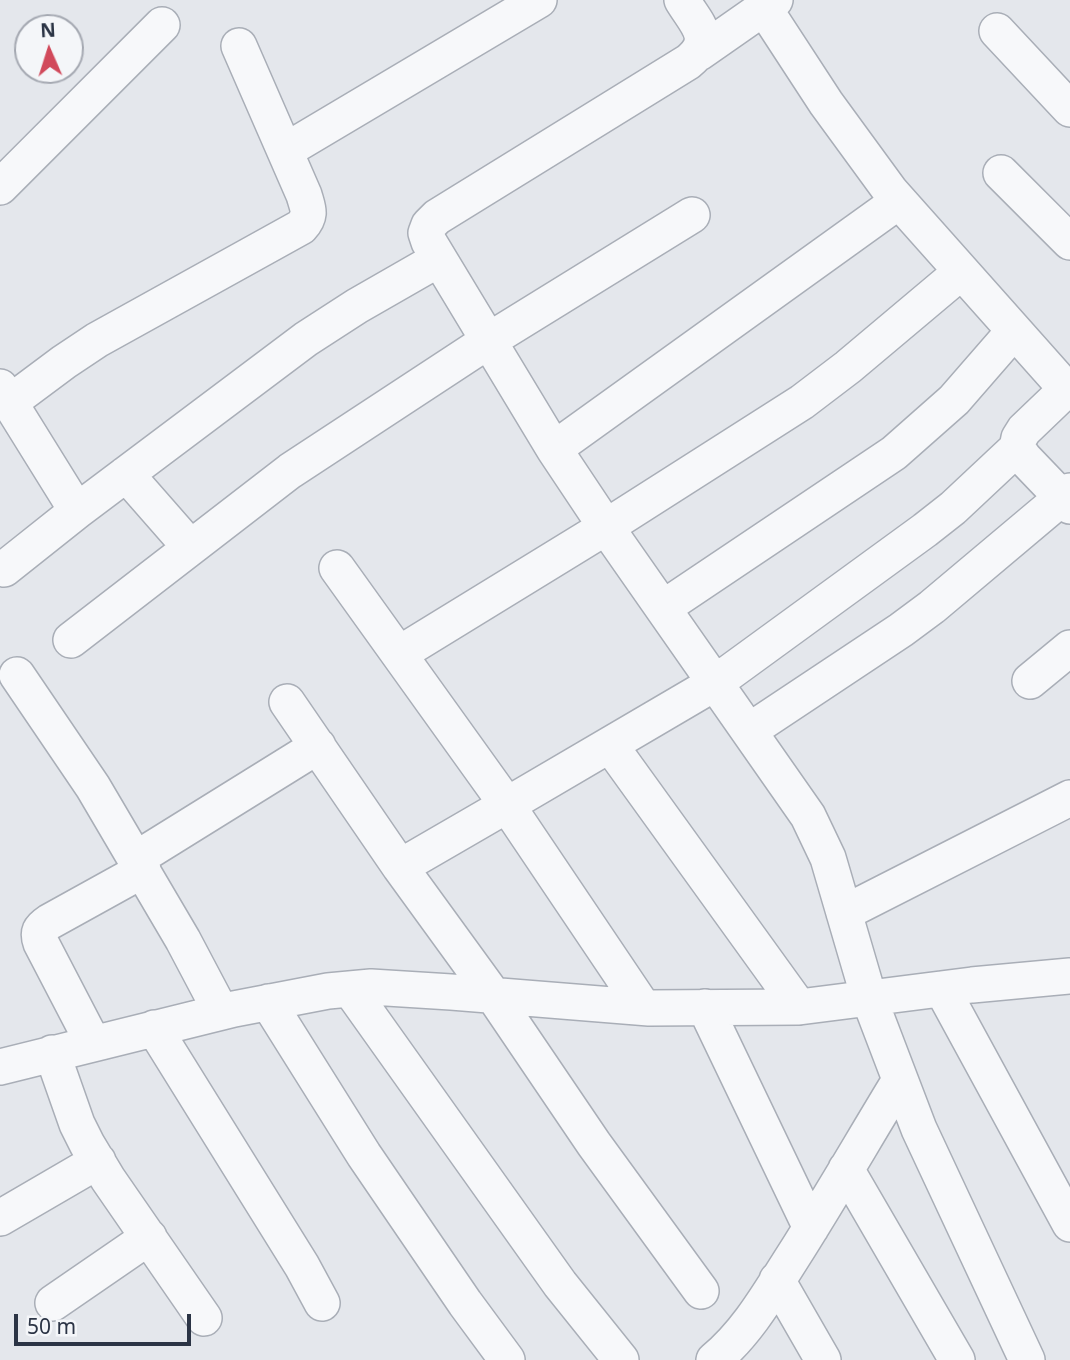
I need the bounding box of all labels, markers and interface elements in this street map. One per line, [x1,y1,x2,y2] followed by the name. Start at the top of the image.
[14,14,84,84] north arrow
[40,17,56,43] text: N
[18,1300,194,1344] scale bar
[27,1312,76,1340] text: 50 m

